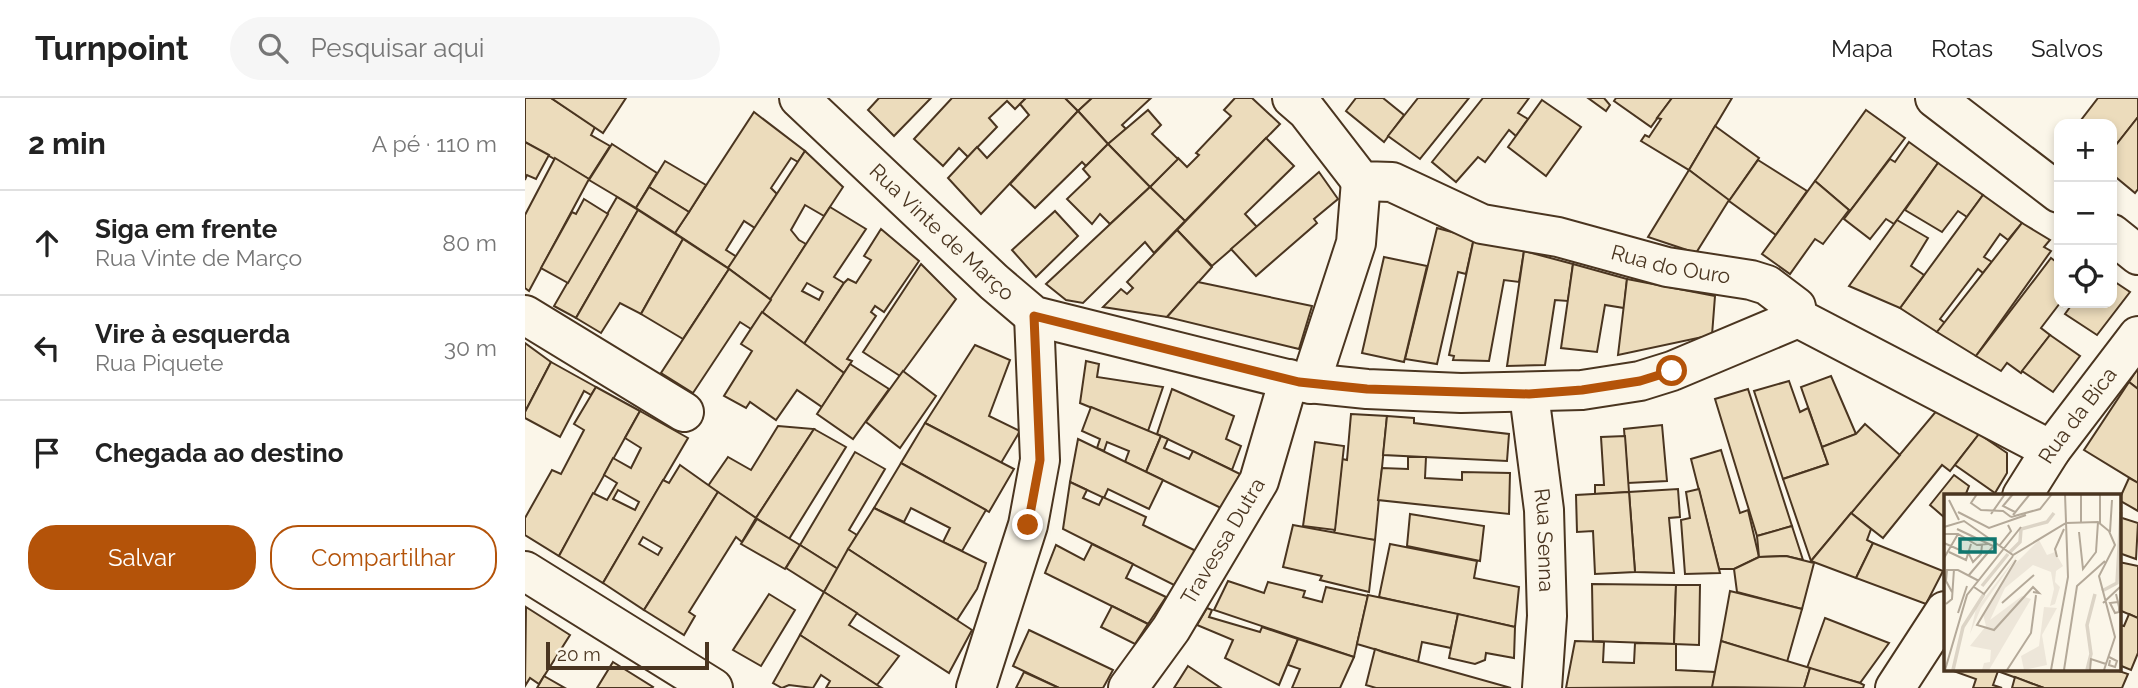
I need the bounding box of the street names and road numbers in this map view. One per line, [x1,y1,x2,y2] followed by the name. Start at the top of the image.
[865,158,1020,306] street label: Rua Vinte de Março
[1608,239,1732,289] street label: Rua do Ouro
[2033,362,2122,468] street label: Rua da Bica
[1175,473,1270,609] street label: Travessa Dutra
[1529,487,1559,592] street label: Rua Senna

